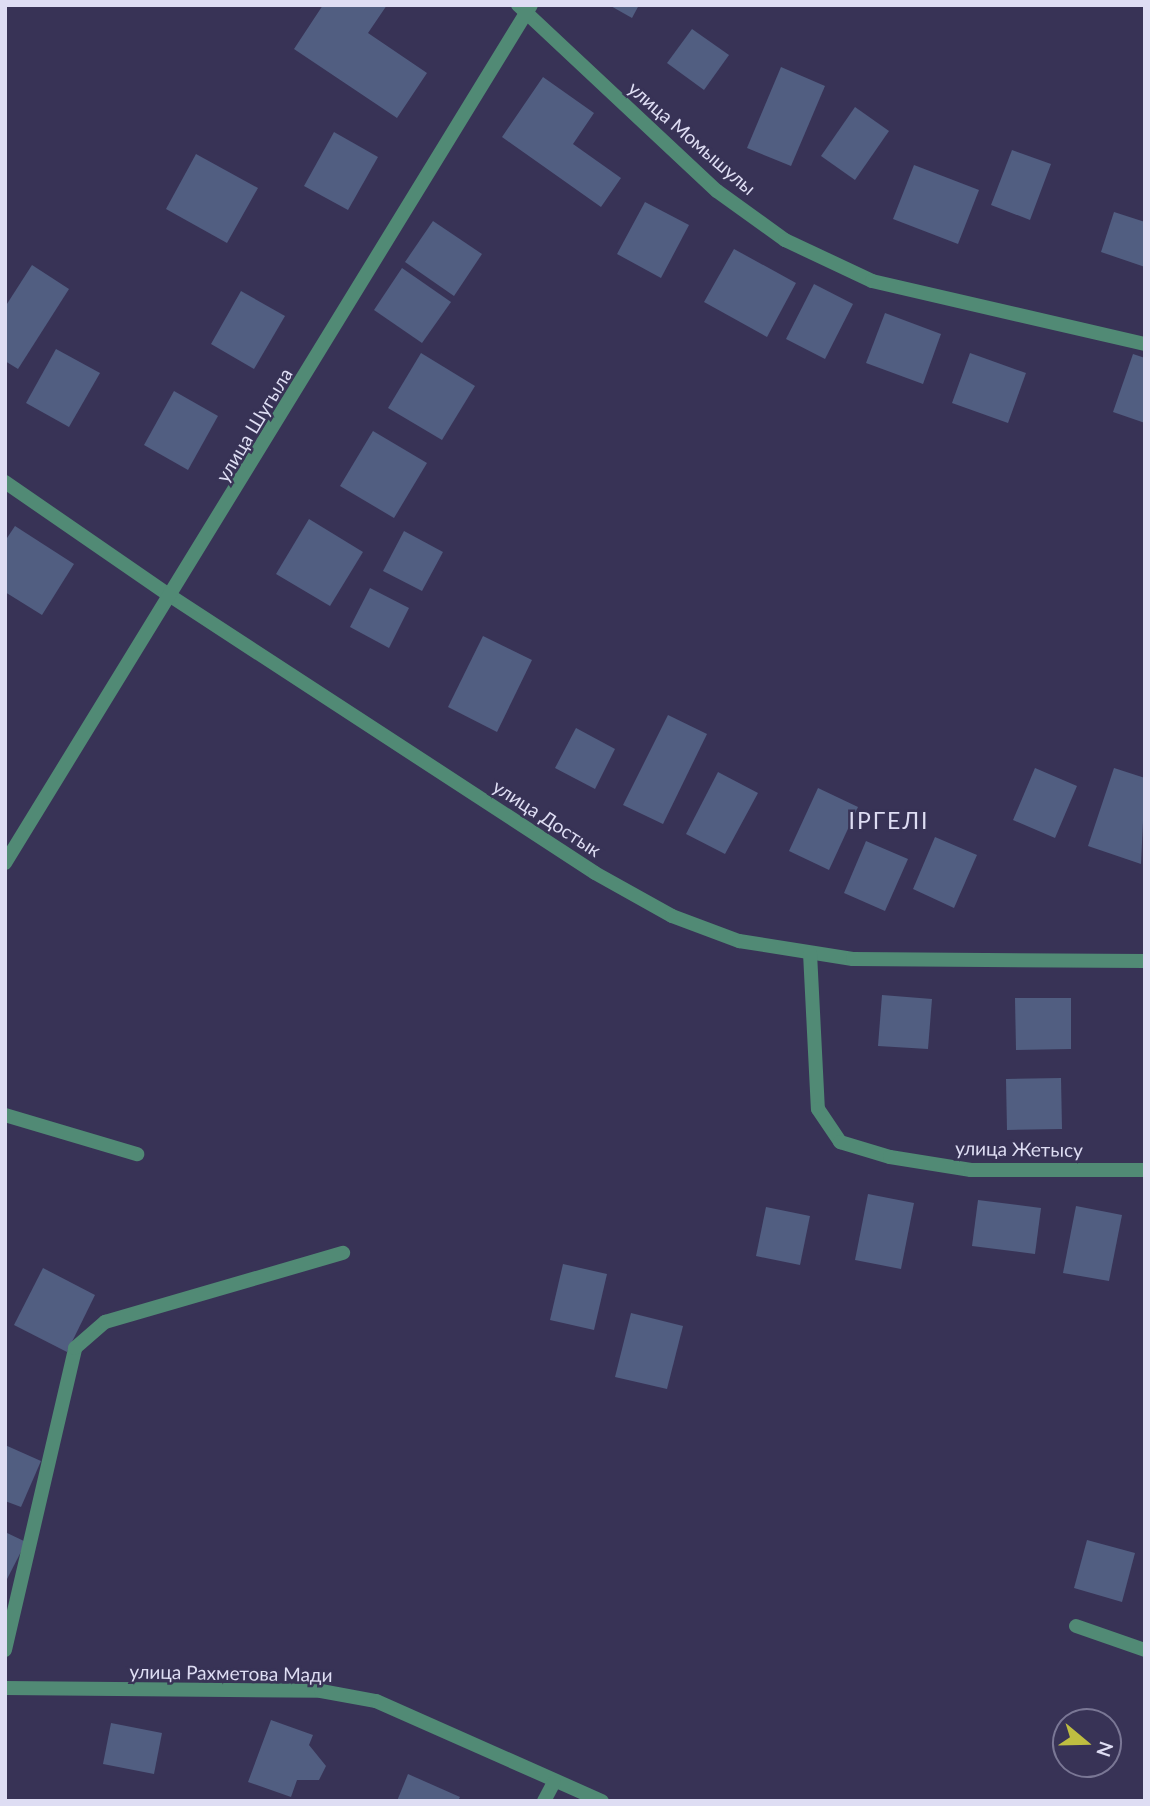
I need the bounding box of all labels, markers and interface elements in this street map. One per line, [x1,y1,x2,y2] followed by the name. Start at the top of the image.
[624,76,760,200] street label: улица Момышулы
[211,364,297,486] street label: улица Шугыла
[489,775,605,861] street label: улица Достык
[849,806,929,834] district label: ІРГЕЛІ
[955,1136,1083,1162] street label: улица Жетысу
[129,1660,333,1686] street label: улица Рахметова Мади
[1052,1708,1122,1778] north arrow
[1092,1739,1119,1760] text: N

